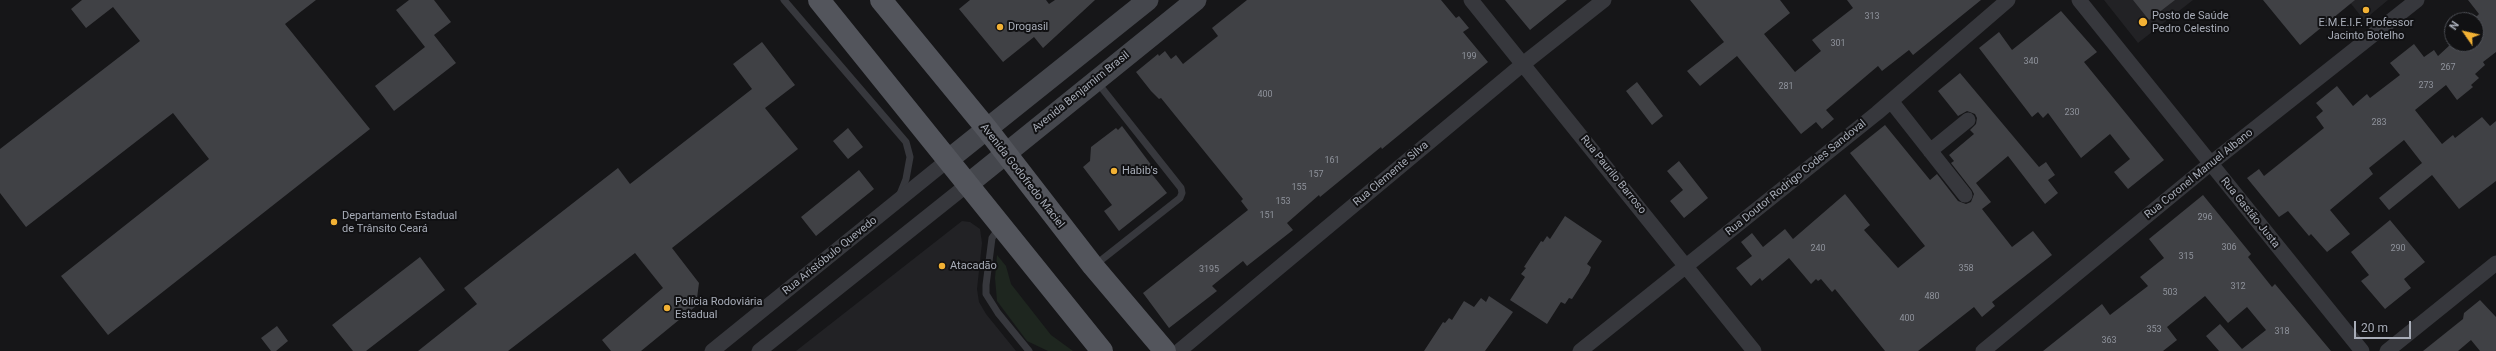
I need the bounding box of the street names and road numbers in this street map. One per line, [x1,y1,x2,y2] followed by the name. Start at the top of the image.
[1030,49,1132,135] street label: Avenida Benjamim Brasil
[1723,117,1869,239] street label: Rua Doutor Rodrigo Codes Sandoval
[977,121,1067,231] street label: Avenida Godofredo Maciel
[2142,126,2256,222] street label: Rua Coronel Manuel Albano
[1577,133,1649,217] street label: Rua Paurilo Barroso
[1351,139,1431,209] street label: Rua Clemente Silva
[2218,175,2282,251] street label: Rua Gastão Justa
[780,214,880,298] street label: Rua Aristóbulo Quevedo

